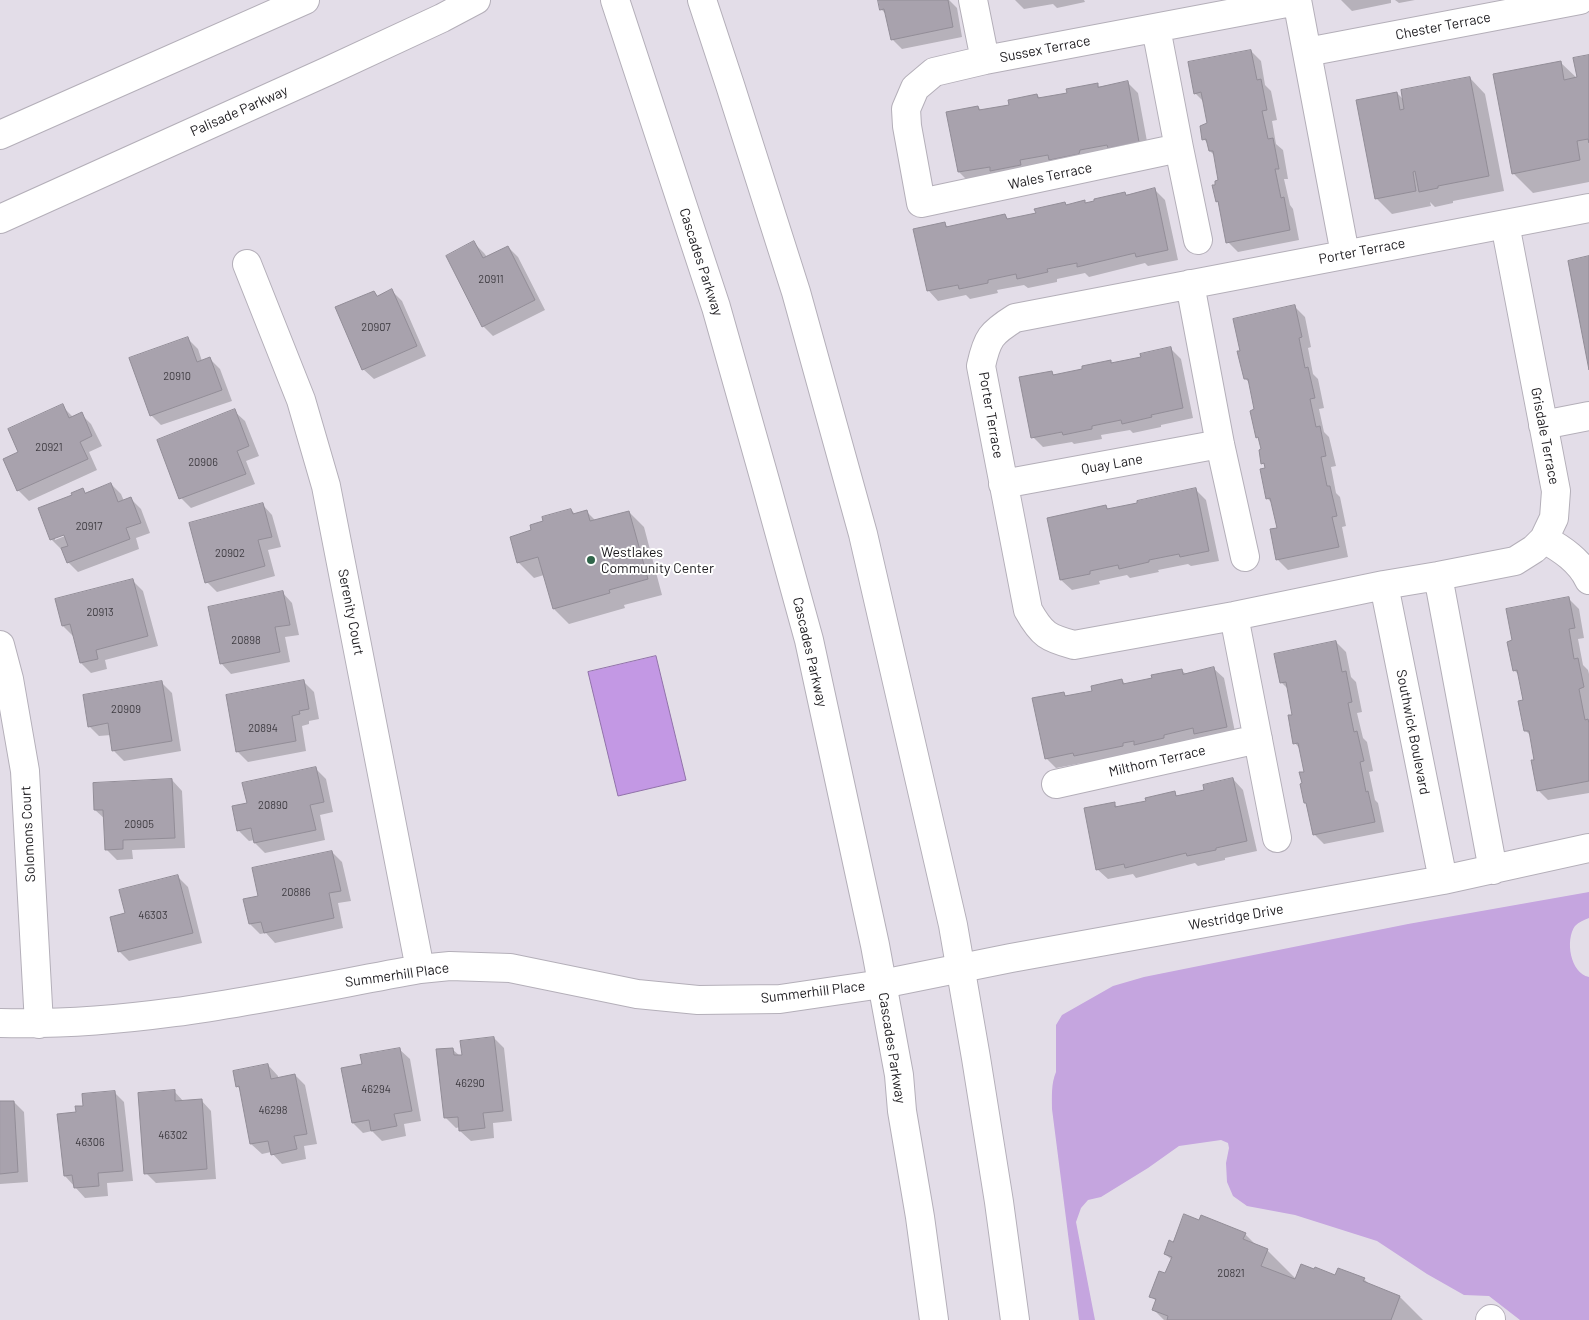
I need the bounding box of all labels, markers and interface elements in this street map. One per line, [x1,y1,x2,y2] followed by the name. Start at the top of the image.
[1394,9,1492,43] street label: Chester Terrace
[998,32,1092,66] street label: Sussex Terrace
[188,82,290,140] street label: Palisade Parkway
[1007,159,1093,193] street label: Wales Terrace
[676,206,726,318] street label: Cascades Parkway
[1317,234,1407,268] street label: Porter Terrace
[478,272,504,286] house number: 20911
[361,320,391,334] house number: 20907
[163,369,191,383] house number: 20910
[975,370,1007,460] street label: Porter Terrace
[1527,386,1563,486] street label: Grisdale Terrace
[35,440,63,454] house number: 20921
[1080,450,1144,478] street label: Quay Lane
[188,455,218,469] house number: 20906
[76,519,102,533] house number: 20917
[601,544,714,576] place label: Westlakes Community Center
[215,546,245,560] house number: 20902
[585,554,597,566] marker: Westlakes Community Center
[334,567,368,657] street label: Serenity Court
[789,595,831,709] street label: Cascades Parkway
[86,605,114,619] house number: 20913
[231,633,261,647] house number: 20898
[1393,668,1433,796] street label: Southwick Boulevard
[111,702,141,716] house number: 20909
[248,721,278,735] house number: 20894
[1107,742,1207,780] street label: Milthorn Terrace
[17,785,39,883] street label: Solomons Court
[258,798,288,812] house number: 20890
[124,817,154,831] house number: 20905
[281,885,311,899] house number: 20886
[1187,900,1285,934] street label: Westridge Drive
[138,908,168,922] house number: 46303
[344,959,450,991] street label: Summerhill Place
[760,977,866,1007] street label: Summerhill Place
[875,991,909,1105] street label: Cascades Parkway
[455,1076,485,1090] house number: 46290
[361,1082,391,1096] house number: 46294
[258,1103,288,1117] house number: 46298
[158,1128,188,1142] house number: 46302
[75,1135,105,1149] house number: 46306
[1217,1266,1245,1280] house number: 20821

